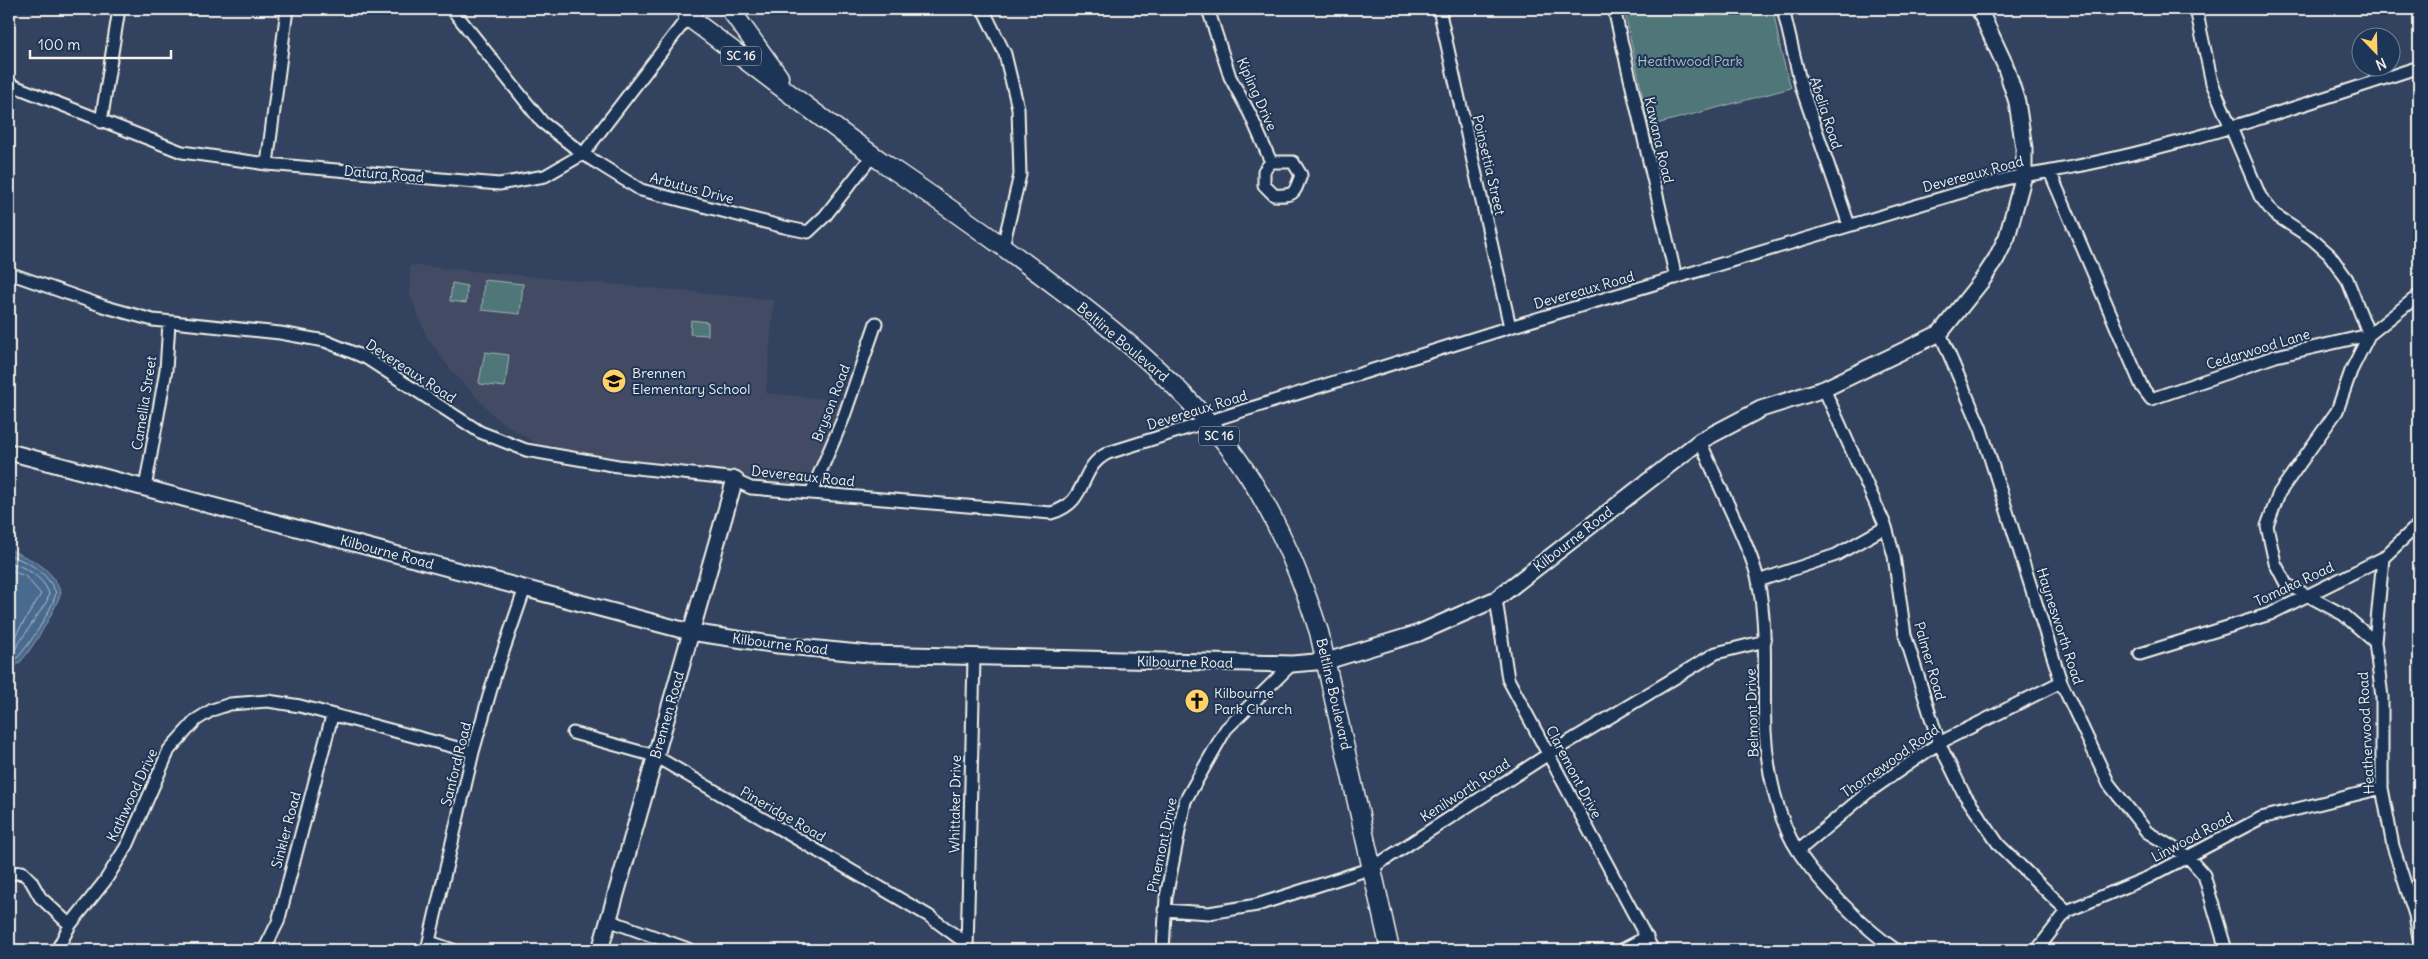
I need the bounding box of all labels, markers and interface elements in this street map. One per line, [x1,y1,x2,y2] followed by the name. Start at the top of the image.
[30,28,171,60] scale bar
[2350,28,2400,78] north arrow
[38,35,80,54] text: 100 m
[721,46,761,66] road number: SC 16
[1637,52,1743,70] park label: Heathwood Park
[2373,54,2389,74] text: N
[1233,55,1281,133] street label: Kipling Drive
[1806,75,1846,151] street label: Abelia Road
[1640,95,1678,185] street label: Kawana Road
[1469,113,1509,217] street label: Poinsettia Street
[1921,152,2025,196] street label: Devereaux Road
[343,162,425,186] street label: Datura Road
[648,168,736,208] street label: Arbutus Drive
[1532,267,1636,313] street label: Devereaux Road
[1073,298,1173,386] street label: Beltline Boulevard
[2204,325,2312,373] street label: Cedarwood Lane
[363,335,459,407] street label: Devereaux Road
[128,354,160,451] street label: Camellia Street
[808,362,854,444] street label: Bryson Road
[632,364,750,398] place label: Brennen Elementary School
[601,368,627,394] school or university icon: Brennen Elementary School
[1145,386,1249,434] street label: Devereaux Road
[1199,426,1239,446] road number: SC 16
[750,462,856,490] street label: Devereaux Road
[1530,502,1616,576] street label: Kilbourne Road
[338,531,436,573] street label: Kilbourne Road
[2251,558,2337,610] street label: Tomaka Road
[2033,565,2087,687] street label: Haynesworth Road
[1910,620,1950,702] street label: Palmer Road
[731,629,829,659] street label: Kilbourne Road
[1312,636,1356,752] street label: Beltline Boulevard
[1137,652,1233,672] street label: Kilbourne Road
[1741,668,1763,758] street label: Belmont Drive
[646,669,688,761] street label: Brennen Road
[2354,671,2378,795] street label: Heatherwood Road
[1214,684,1292,718] place label: Kilbourne Park Church
[1184,688,1210,714] church icon: Kilbourne Park Church
[437,720,475,808] street label: Sanford Road
[1837,720,1943,802] street label: Thornewood Road
[1542,723,1606,821] street label: Claremont Drive
[103,746,161,844] street label: Kathwood Drive
[1417,754,1513,826] street label: Kenilworth Road
[945,755,965,853] street label: Whittaker Drive
[737,782,829,846] street label: Pineridge Road
[267,790,305,870] street label: Sinkler Road
[1143,796,1181,894] street label: Pinemont Drive
[2148,808,2236,866] street label: Linwood Road

